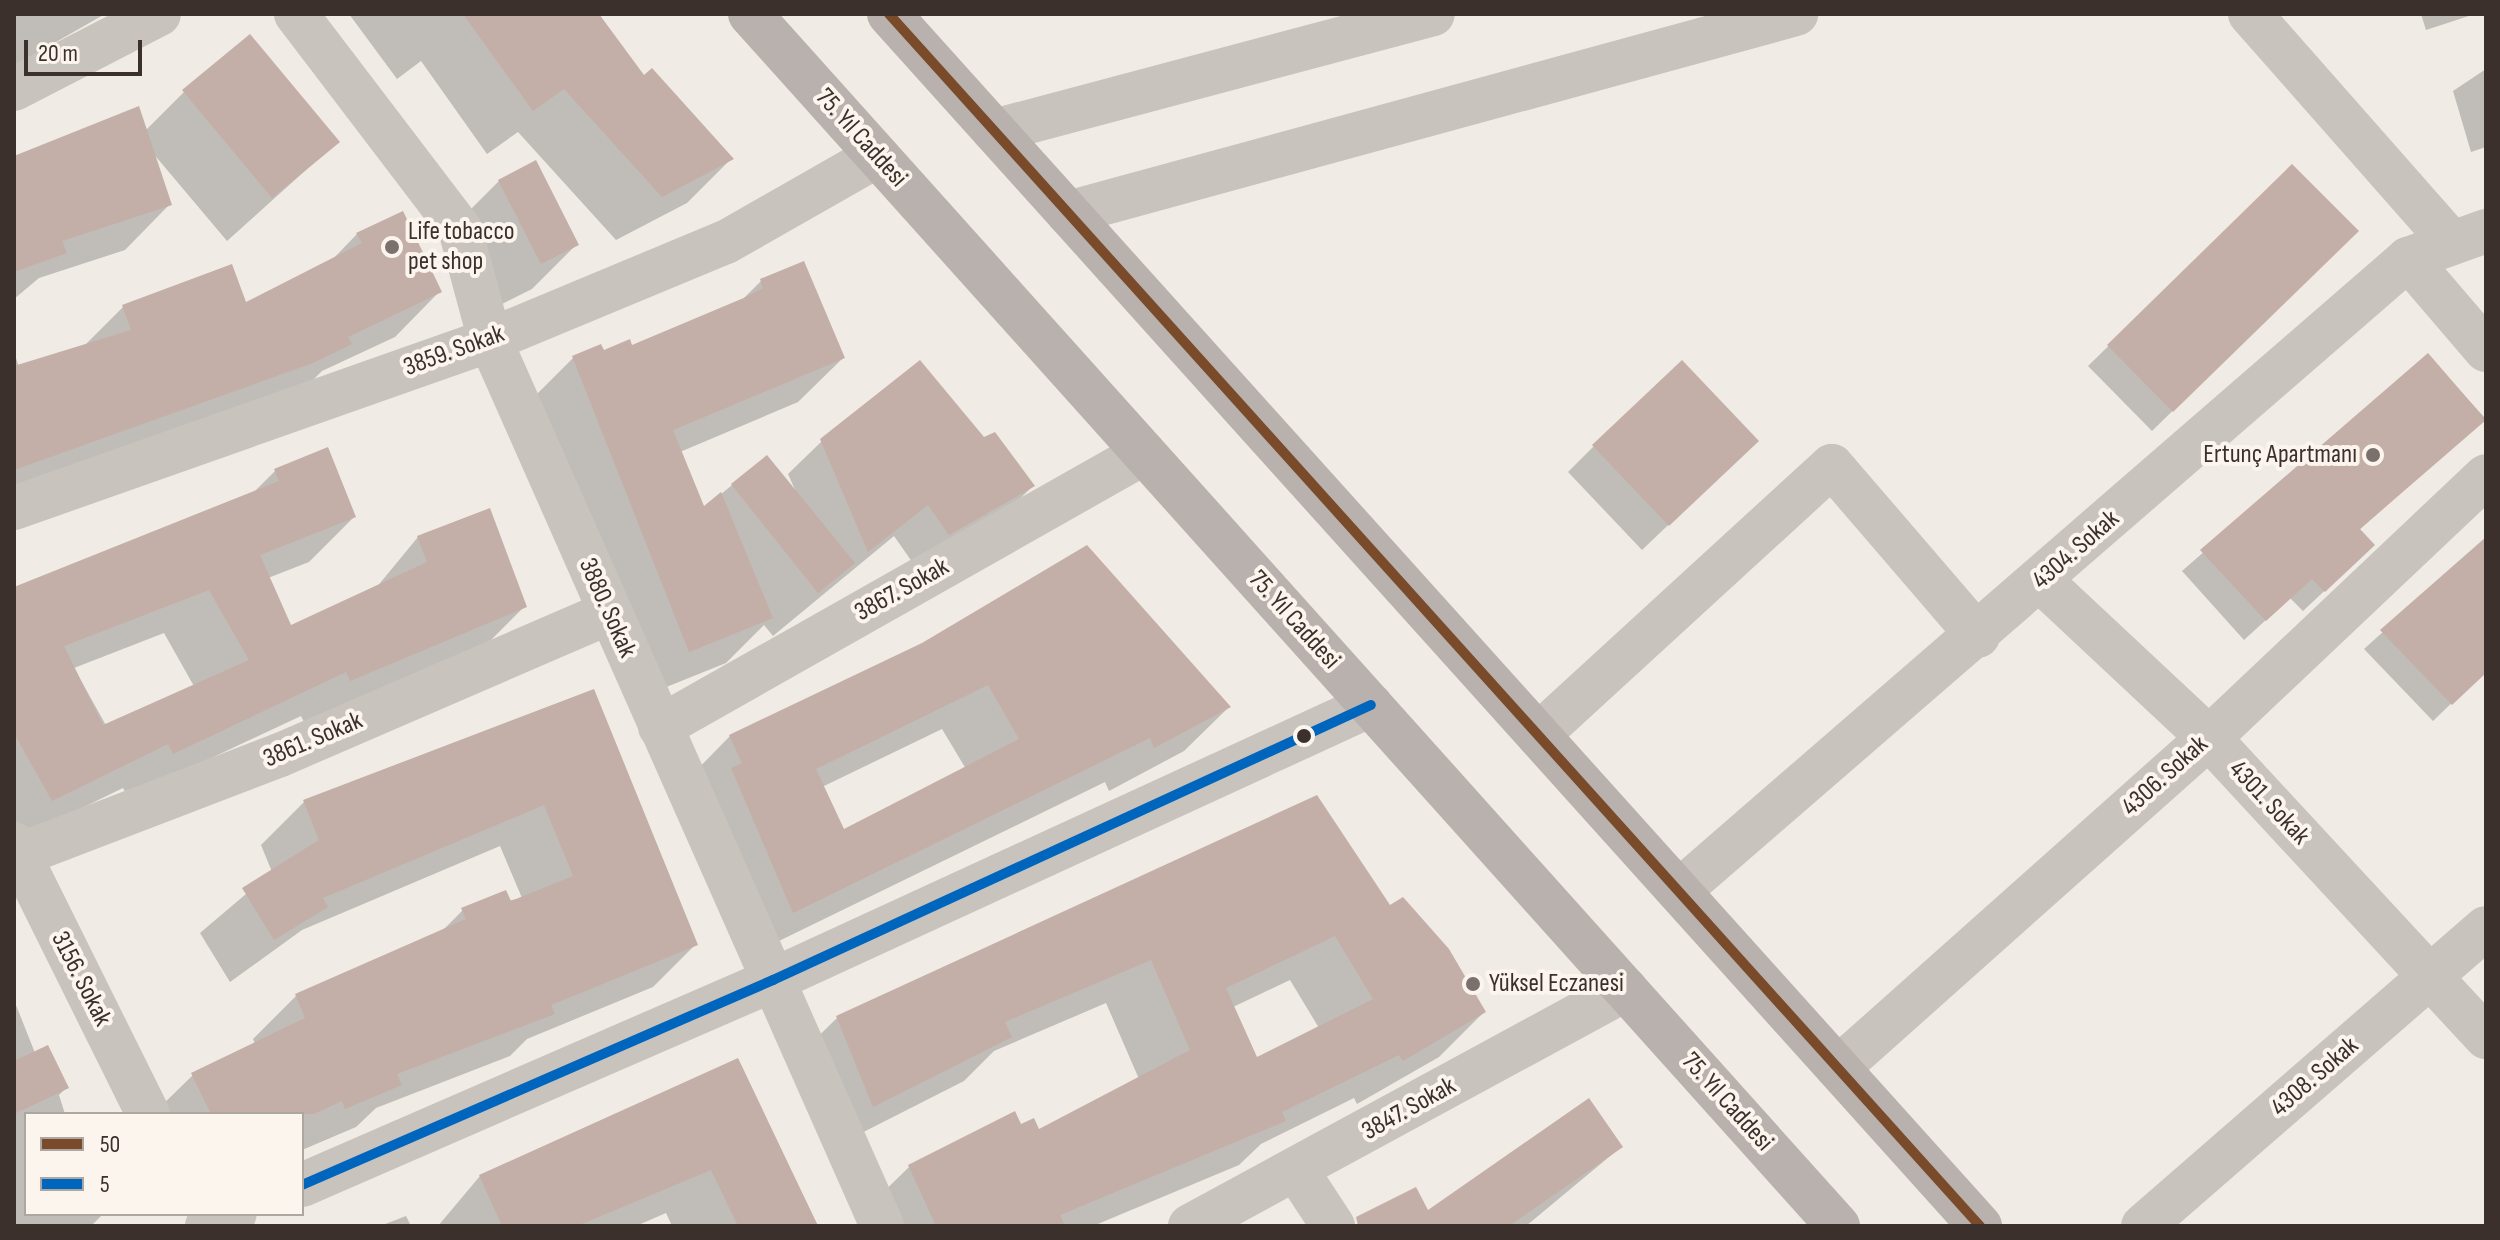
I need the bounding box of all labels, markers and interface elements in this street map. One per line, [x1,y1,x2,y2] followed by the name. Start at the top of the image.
[28,24,146,74] scale bar
[38,39,78,68] text: 20 m
[809,82,913,194] street label: 75. Yıl Caddesi
[408,216,515,278] place label: Life tobacco pet shop
[383,238,401,256] marker: Life tobacco pet shop
[400,318,508,384] street label: 3859. Sokak
[2203,439,2357,471] place label: Ertunç Apartmanı
[2364,446,2382,464] marker: Ertunç Apartmanı
[2026,504,2126,596] street label: 4304. Sokak
[850,551,954,629] street label: 3867. Sokak
[571,554,643,662] street label: 3880. Sokak
[1242,564,1346,676] street label: 75. Yıl Caddesi
[259,705,367,775] street label: 3861. Sokak
[1296,728,1312,744] unlabelled marker
[2116,729,2214,823] street label: 4306. Sokak
[2222,754,2316,852] street label: 4301. Sokak
[44,926,118,1032] street label: 3156. Sokak
[1489,968,1624,1000] place label: Yüksel Eczanesi
[1464,975,1482,993] marker: Yüksel Eczanesi
[2265,1031,2365,1123] street label: 4308. Sokak
[1675,1046,1779,1158] street label: 75. Yıl Caddesi
[1357,1071,1461,1147] street label: 3847. Sokak
[24,1112,304,1216] legend
[100,1130,120,1159] text: 50
[100,1170,110,1199] text: 5

